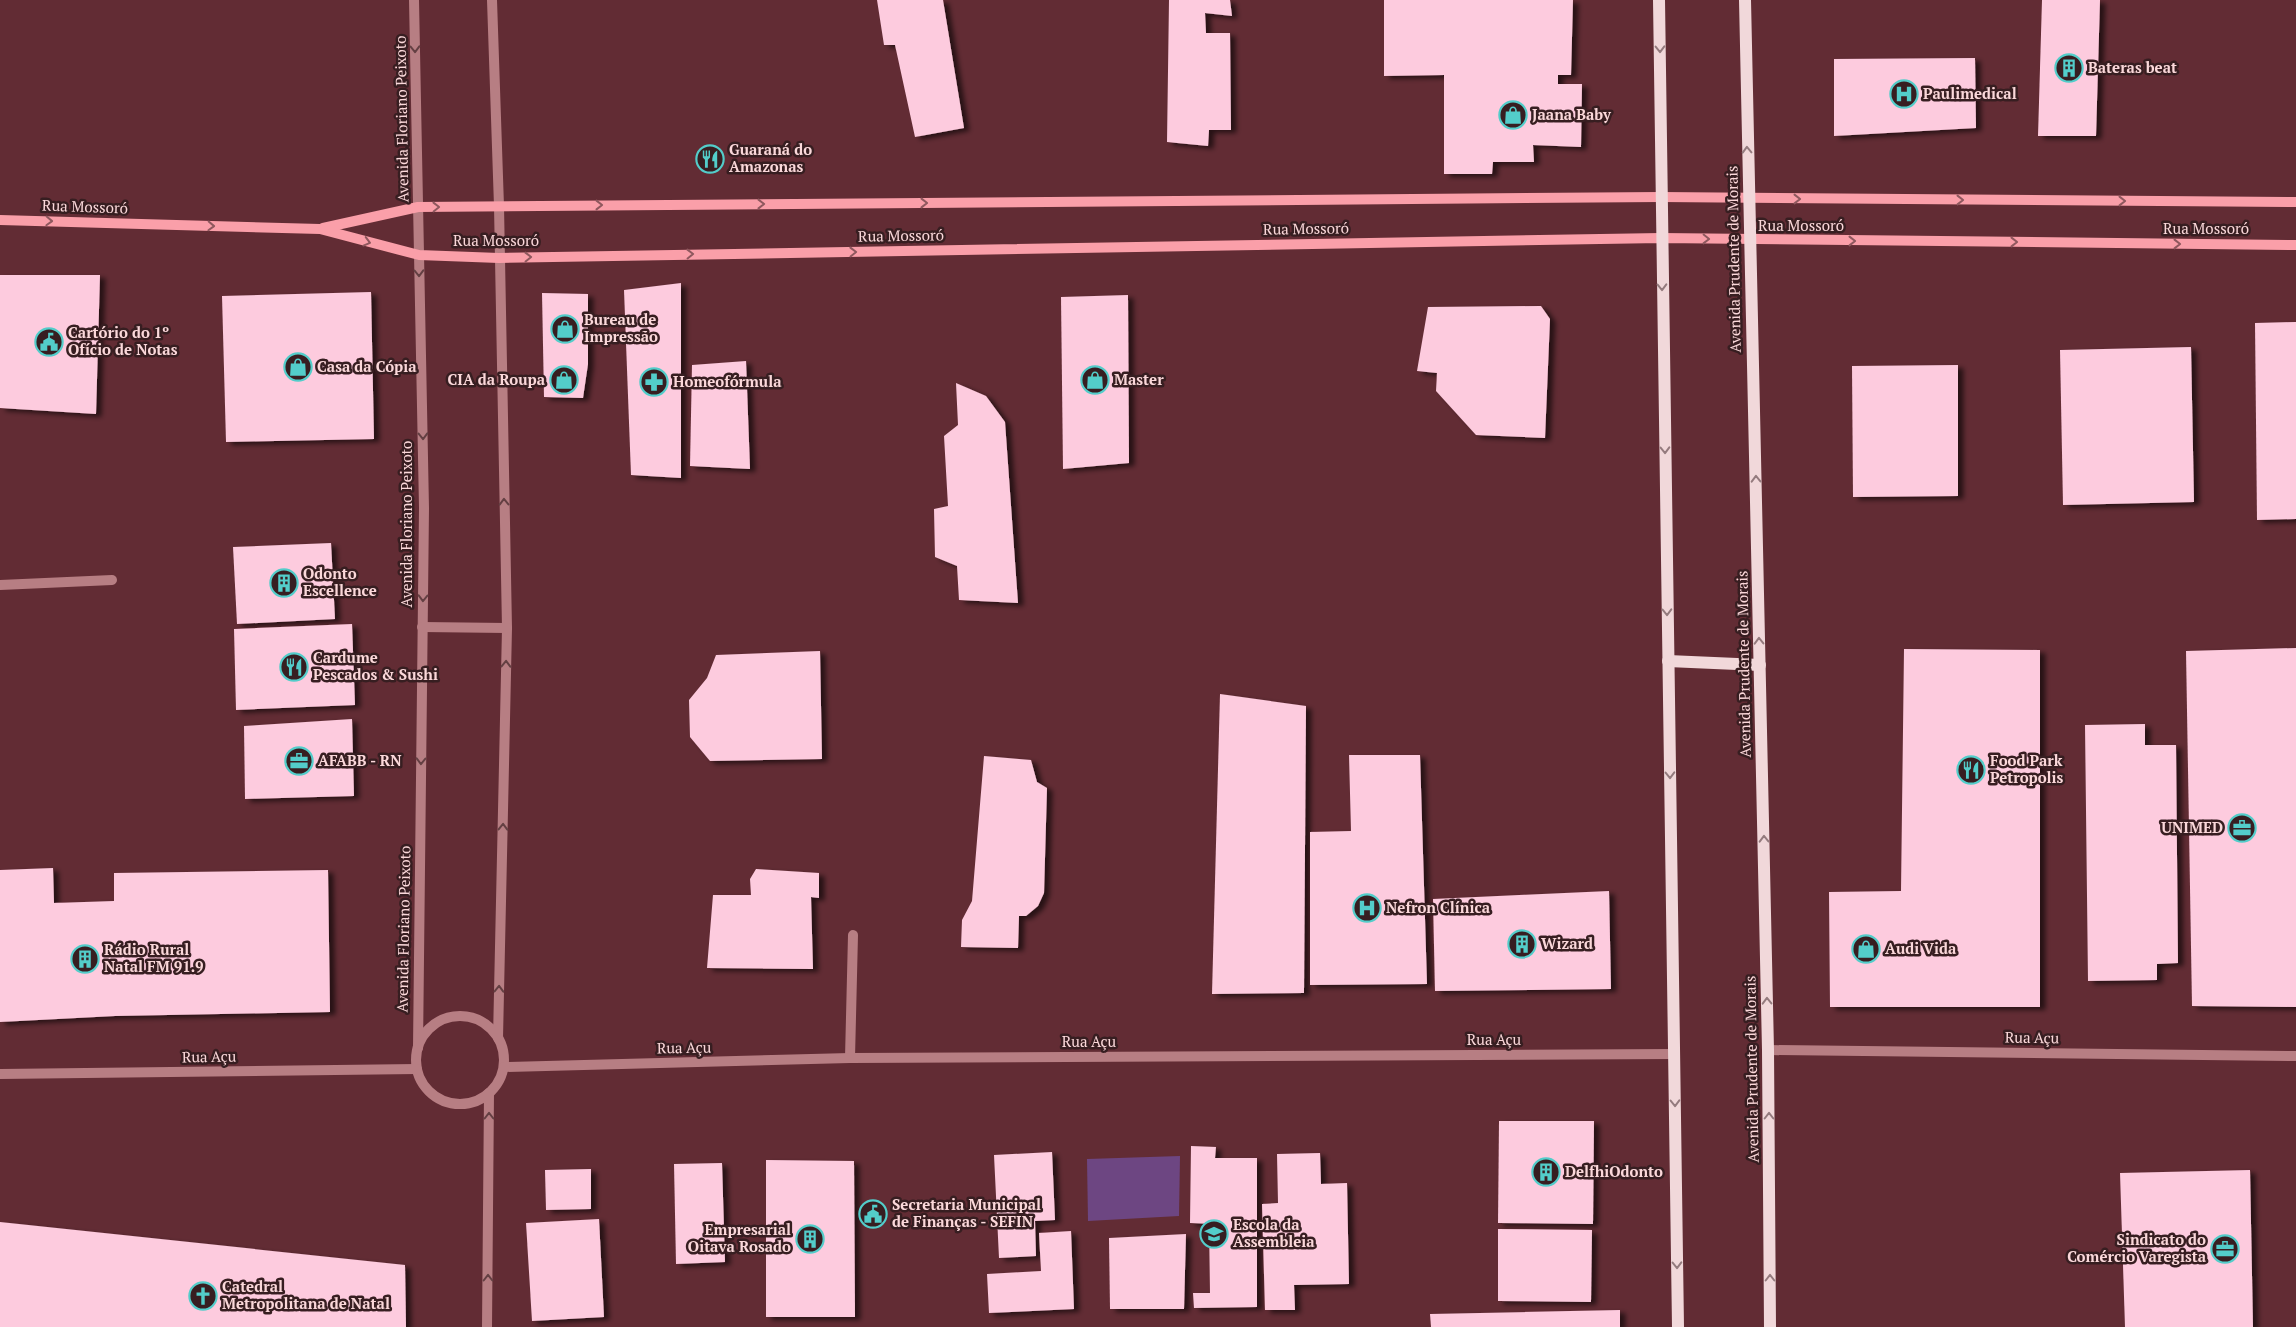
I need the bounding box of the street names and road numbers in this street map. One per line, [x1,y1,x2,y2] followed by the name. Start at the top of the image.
[390,35,412,203] street label: Avenida Floriano Peixoto
[1721,165,1745,353] street label: Avenida Prudente de Morais
[42,195,128,217] street label: Rua Mossoró
[1758,215,1844,235] street label: Rua Mossoró
[1263,217,1349,239] street label: Rua Mossoró
[2163,218,2249,238] street label: Rua Mossoró
[858,224,944,246] street label: Rua Mossoró
[453,230,539,250] street label: Rua Mossoró
[396,441,416,607] street label: Avenida Floriano Peixoto
[1731,570,1755,758] street label: Avenida Prudente de Morais
[392,845,414,1013] street label: Avenida Floriano Peixoto
[1739,975,1763,1163] street label: Avenida Prudente de Morais
[2005,1027,2060,1047] street label: Rua Açu
[1467,1029,1522,1049] street label: Rua Açu
[1062,1031,1117,1051] street label: Rua Açu
[657,1037,712,1057] street label: Rua Açu
[182,1046,237,1066] street label: Rua Açu

